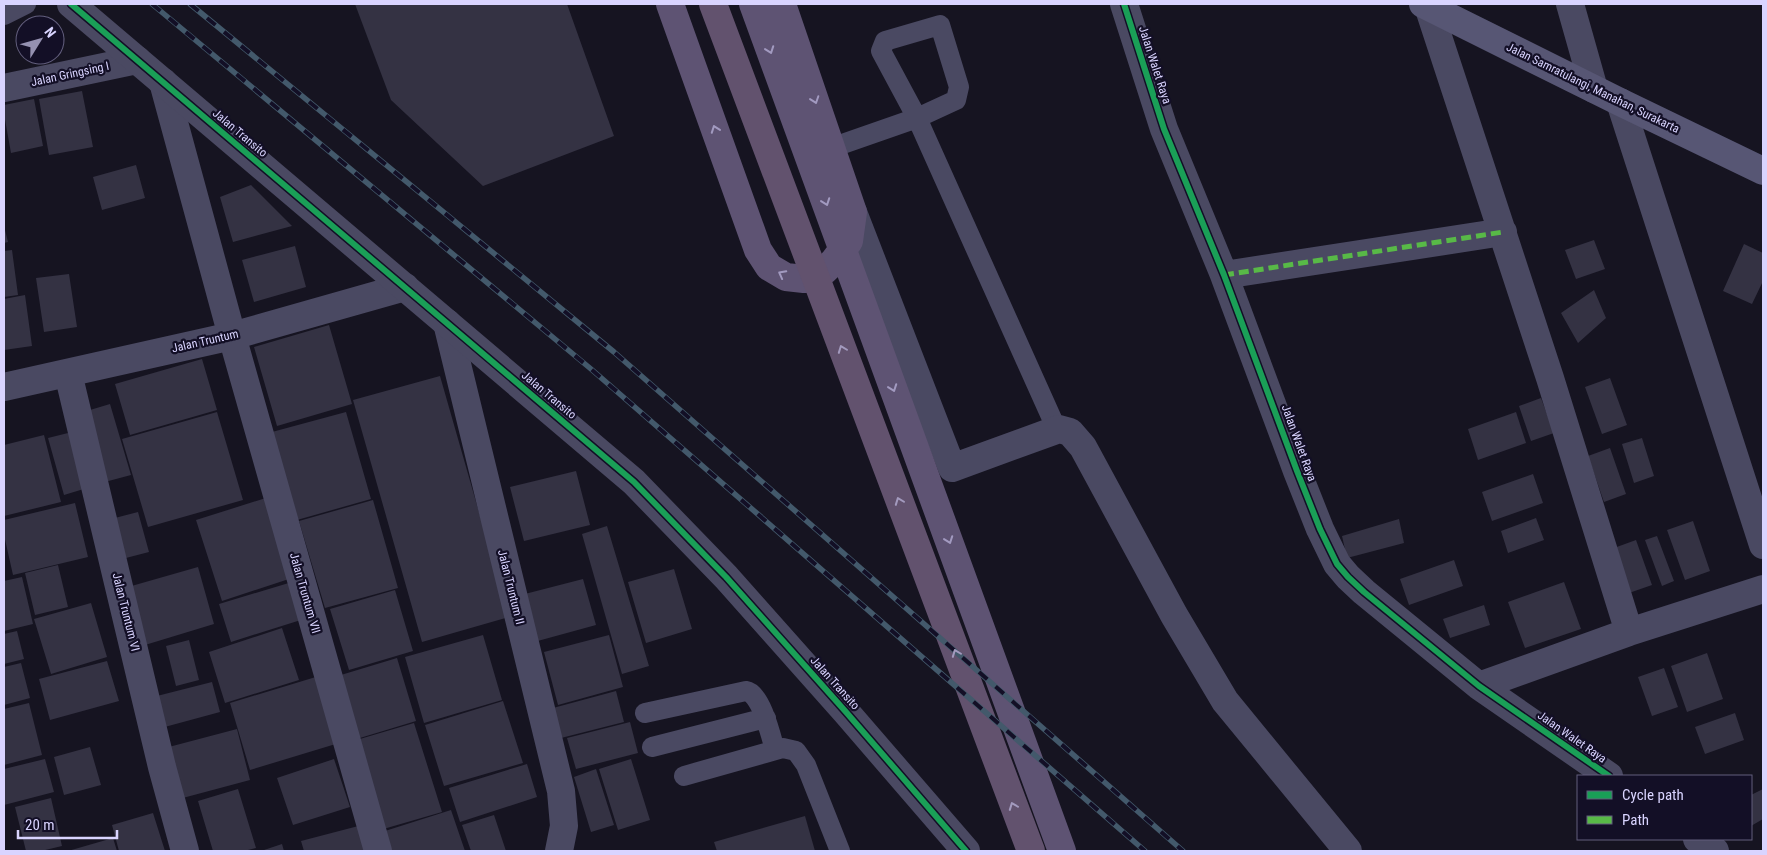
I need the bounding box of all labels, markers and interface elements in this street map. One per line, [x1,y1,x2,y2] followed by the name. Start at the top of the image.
[15,15,65,65] north arrow
[41,24,59,40] text: N
[1136,24,1174,106] street label: Jalan Walet Raya
[1504,40,1682,136] street label: Jalan Samratulangi, Manahan, Surakarta
[764,45,774,53] one-way arrow
[30,59,110,89] street label: Jalan Gringsing I
[809,95,819,103] one-way arrow
[210,106,270,160] street label: Jalan Transito
[711,126,721,134] one-way arrow
[820,197,830,206] one-way arrow
[778,270,787,280] one-way arrow
[170,327,240,355] street label: Jalan Truntum
[838,345,848,354] one-way arrow
[519,368,579,422] street label: Jalan Transito
[887,383,897,392] one-way arrow
[1279,403,1319,484] street label: Jalan Walet Raya
[895,497,905,506] one-way arrow
[943,536,953,544] one-way arrow
[495,548,527,626] street label: Jalan Truntum II
[287,551,323,635] street label: Jalan Truntum VII
[109,571,143,653] street label: Jalan Truntum VI
[952,650,962,658] one-way arrow
[807,653,863,713] street label: Jalan Transito
[1535,708,1609,766] street label: Jalan Walet Raya
[1577,775,1752,840] legend
[1622,786,1684,804] text: Cycle path
[1009,802,1019,810] one-way arrow
[18,808,116,840] scale bar
[1622,811,1649,829] text: Path
[25,816,55,834] text: 20 m

